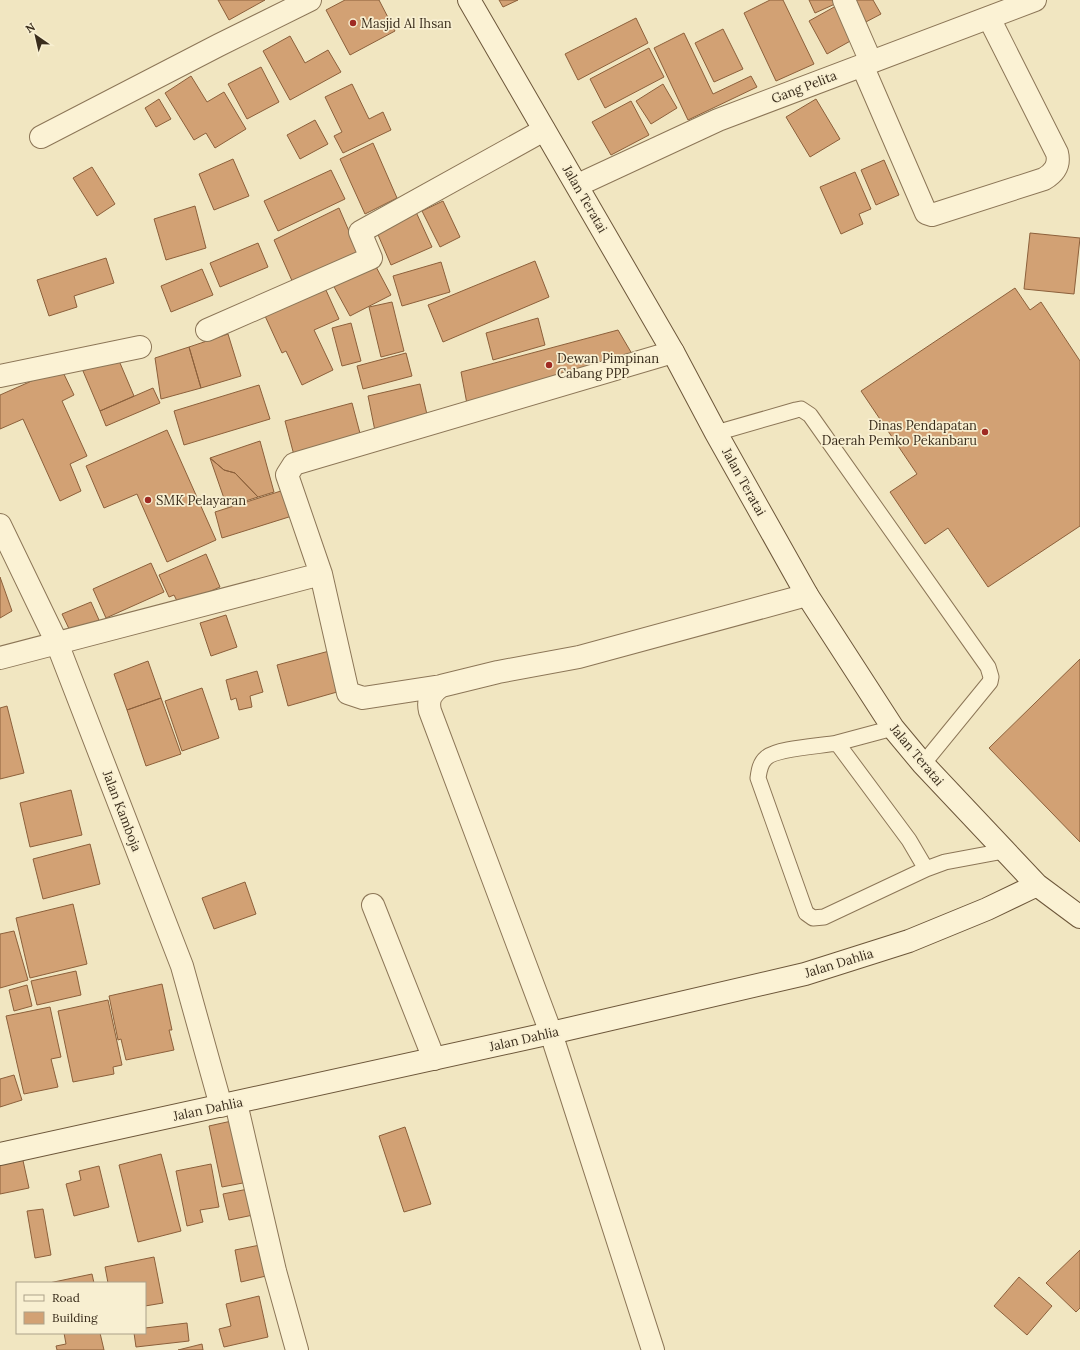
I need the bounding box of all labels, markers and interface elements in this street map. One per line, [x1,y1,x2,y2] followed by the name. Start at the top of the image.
[361,15,452,32] place label: Masjid Al Ihsan
[16,16,56,56] north arrow
[348,18,358,28] marker: Masjid Al Ihsan
[23,19,38,36] text: N
[769,67,840,107] street label: Gang Pelita
[558,161,611,236] street label: Jalan Teratai
[557,350,659,382] place label: Dewan Pimpinan Cabang PPP
[544,360,554,370] marker: Dewan Pimpinan Cabang PPP
[822,417,977,449] place label: Dinas Pendapatan Daerah Pemko Pekanbaru
[980,427,990,437] marker: Dinas Pendapatan Daerah Pemko Pekanbaru
[718,444,770,519] street label: Jalan Teratai
[156,492,246,509] place label: SMK Pelayaran
[143,495,153,505] marker: SMK Pelayaran
[886,720,948,790] street label: Jalan Teratai
[98,767,145,854] street label: Jalan Kamboja
[802,944,876,982] street label: Jalan Dahlia
[487,1023,561,1055] street label: Jalan Dahlia
[171,1093,245,1125] street label: Jalan Dahlia
[16,1282,146,1334] legend
[52,1290,80,1305] text: Road
[52,1310,98,1325] text: Building

